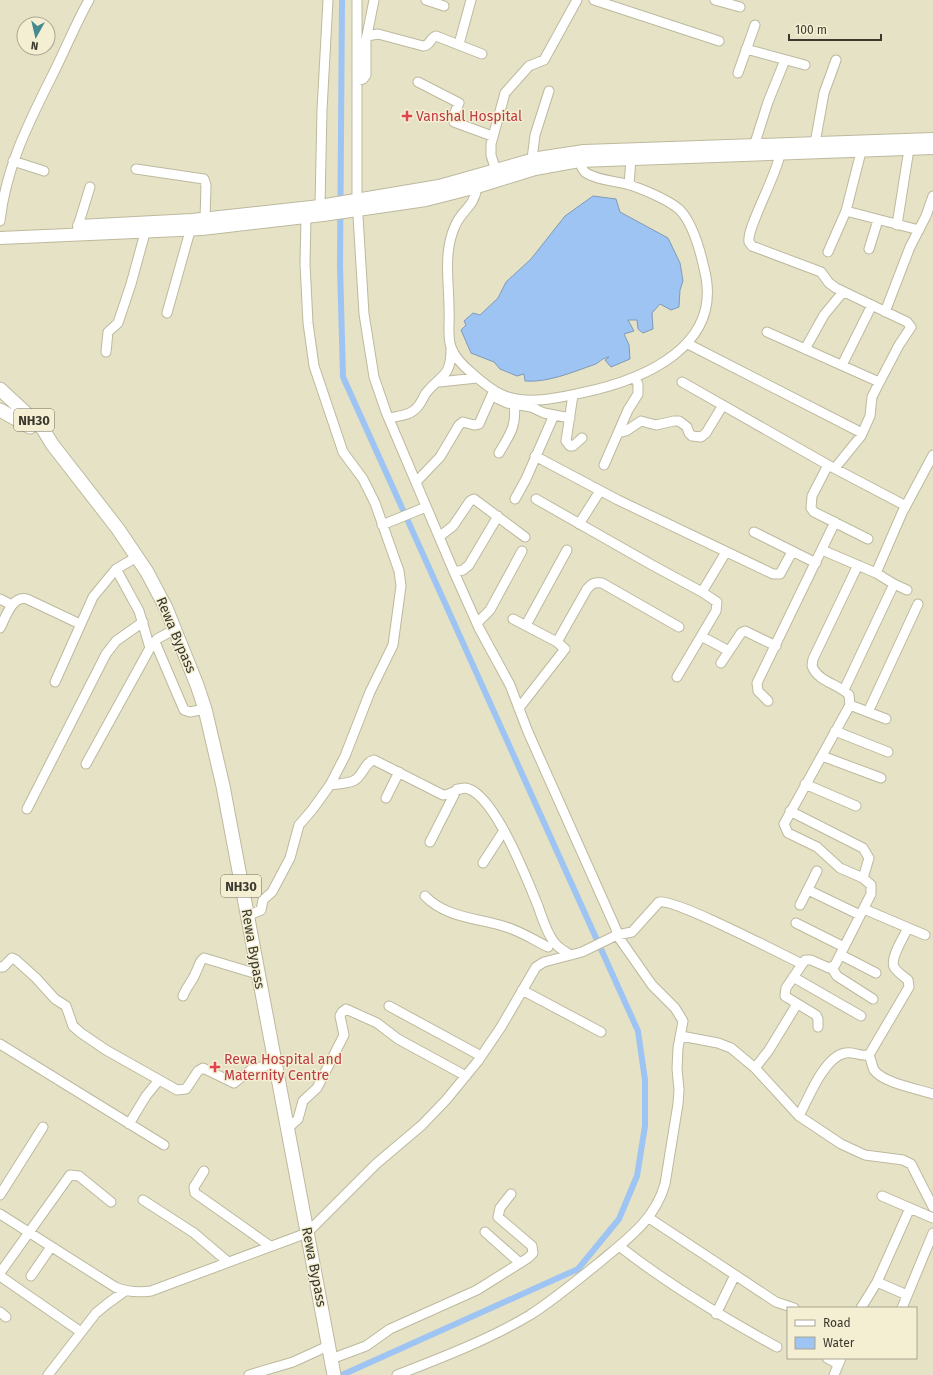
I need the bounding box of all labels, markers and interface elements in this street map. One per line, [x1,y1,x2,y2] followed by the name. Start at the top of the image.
[16,16,56,56] north arrow
[789,16,881,42] scale bar
[795,23,827,37] text: 100 m
[30,38,39,52] text: N
[416,108,522,125] place label: Vanshal Hospital
[401,110,413,122] marker: Vanshal Hospital
[14,409,54,431] road number: NH30
[152,594,200,676] street label: Rewa Bypass
[221,875,261,897] road number: NH30
[238,908,268,991] street label: Rewa Bypass
[224,1051,342,1084] place label: Rewa Hospital and Maternity Centre
[209,1061,221,1073] marker: Rewa Hospital and Maternity Centre
[298,1226,330,1309] street label: Rewa Bypass
[787,1307,917,1359] legend
[823,1316,851,1330] text: Road
[823,1336,855,1350] text: Water

